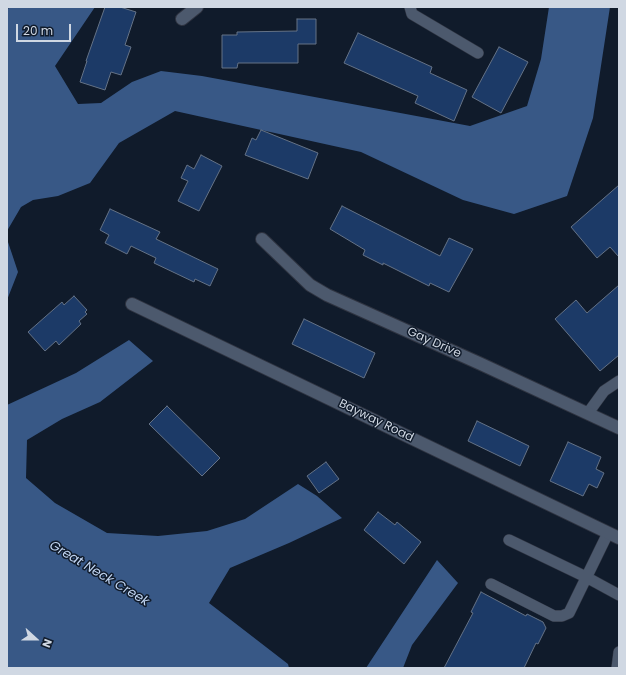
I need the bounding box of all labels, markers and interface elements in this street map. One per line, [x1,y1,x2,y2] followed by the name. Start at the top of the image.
[18,16,73,42] scale bar
[23,22,53,39] text: 20 m
[405,325,463,361] street label: Gay Drive
[336,397,416,445] street label: Bayway Road
[46,538,152,610] water label: Great Neck Creek
[16,619,56,659] north arrow
[38,637,56,650] text: N

